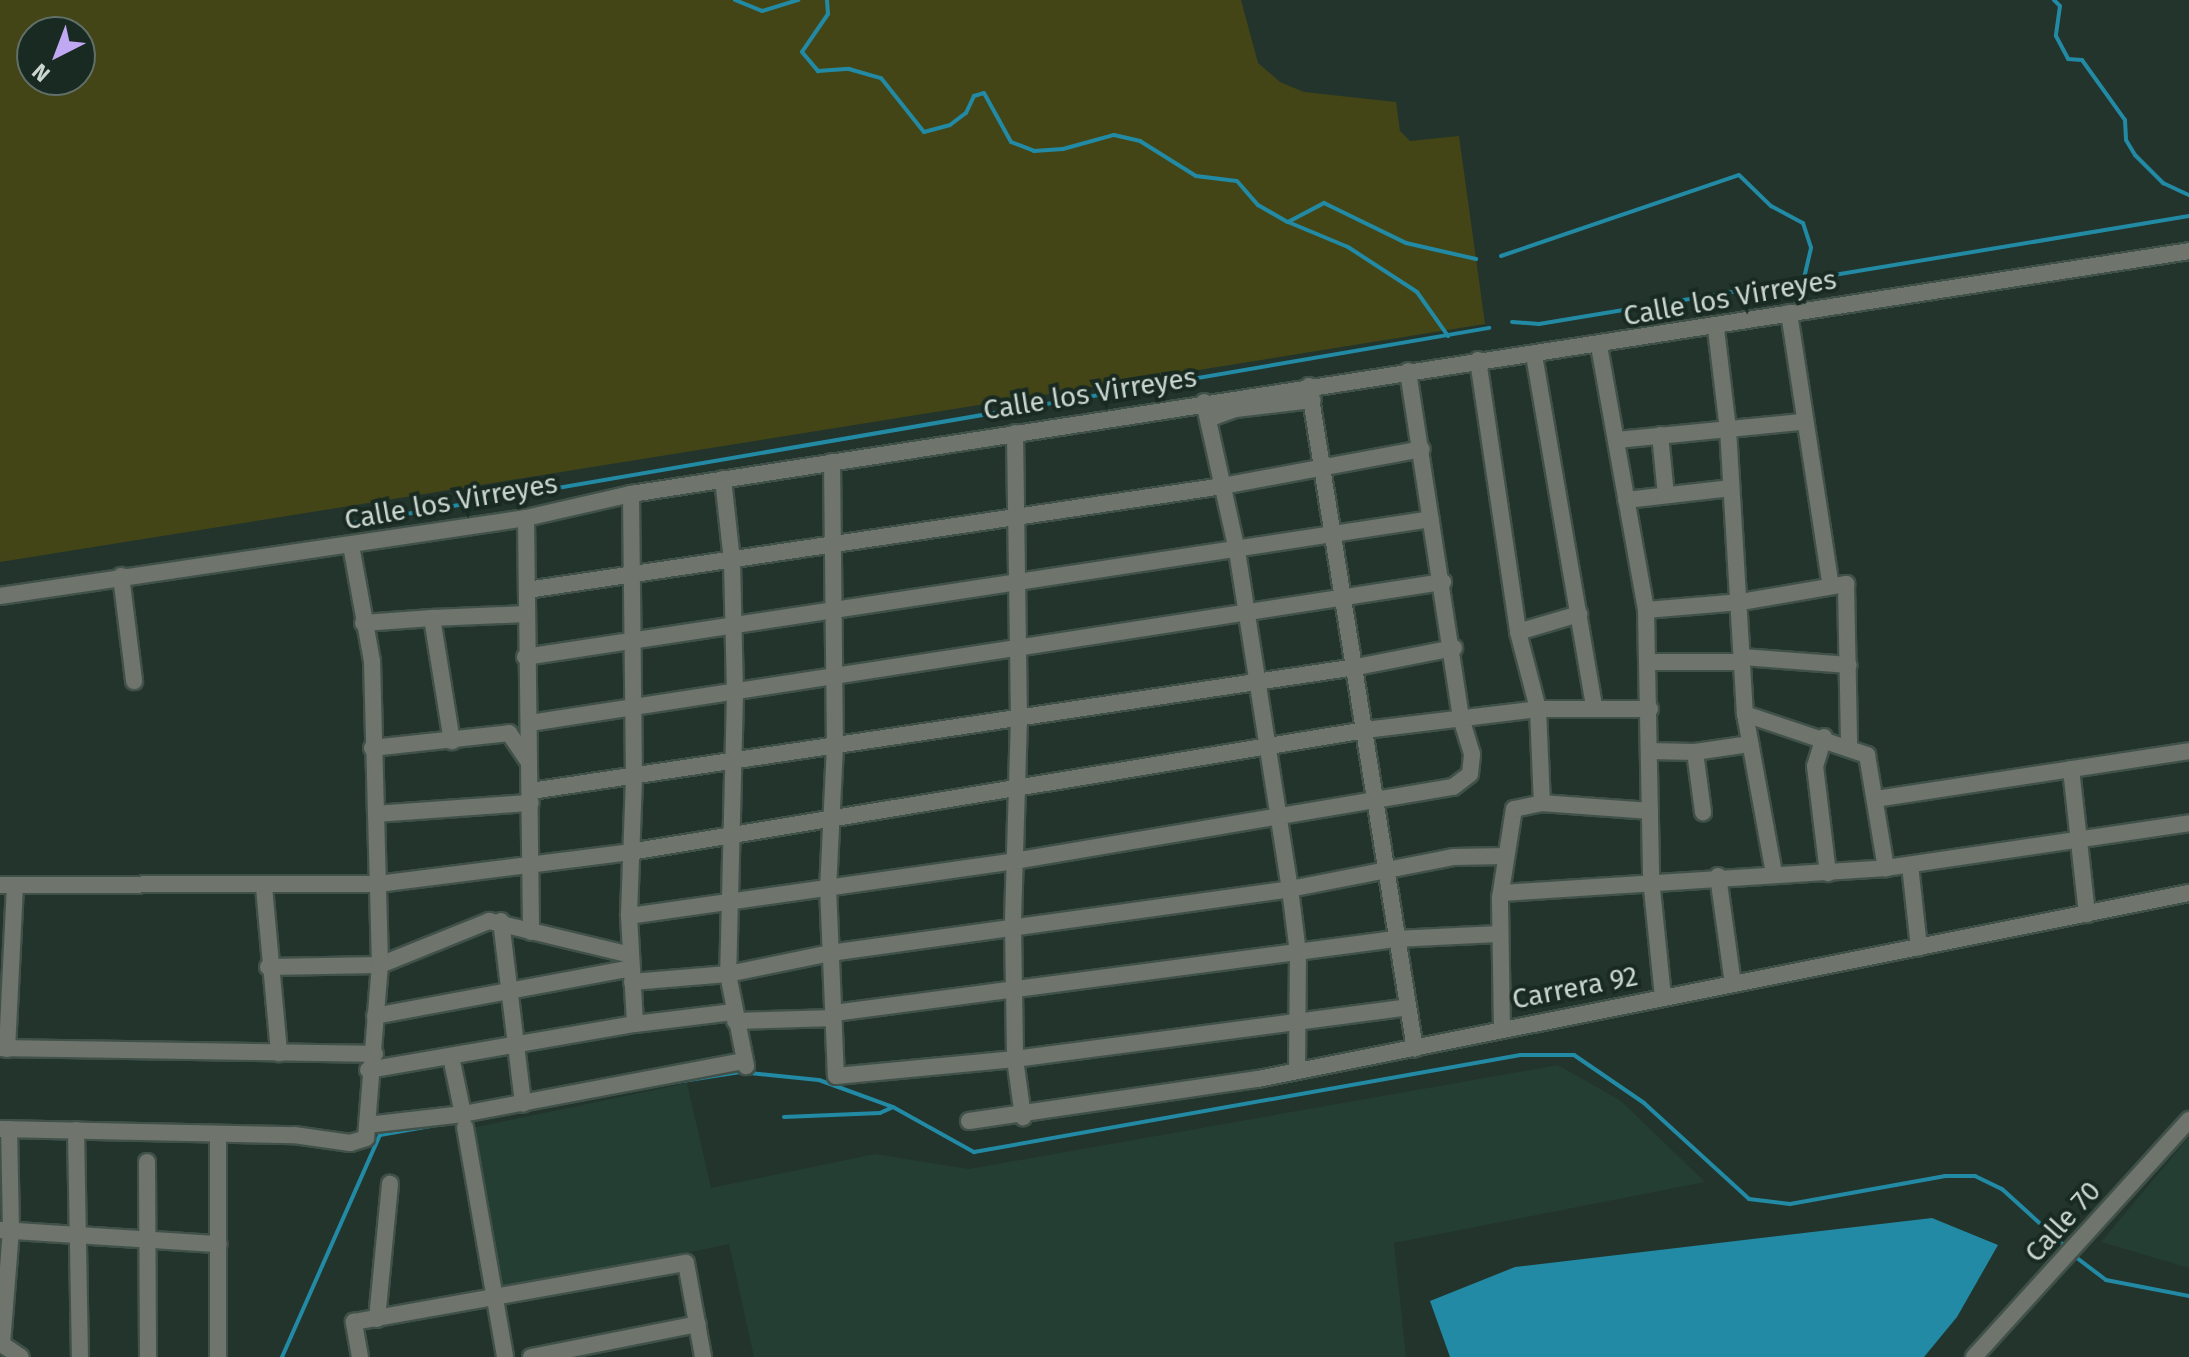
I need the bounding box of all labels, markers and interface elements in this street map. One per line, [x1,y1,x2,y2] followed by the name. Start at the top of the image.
[16,16,96,96] north arrow
[26,58,55,88] text: N
[1621,263,1839,333] street label: Calle los Virreyes
[981,361,1199,427] street label: Calle los Virreyes
[342,467,560,537] street label: Calle los Virreyes
[1509,959,1641,1017] street label: Carrera 92
[2018,1175,2108,1269] street label: Calle 70

